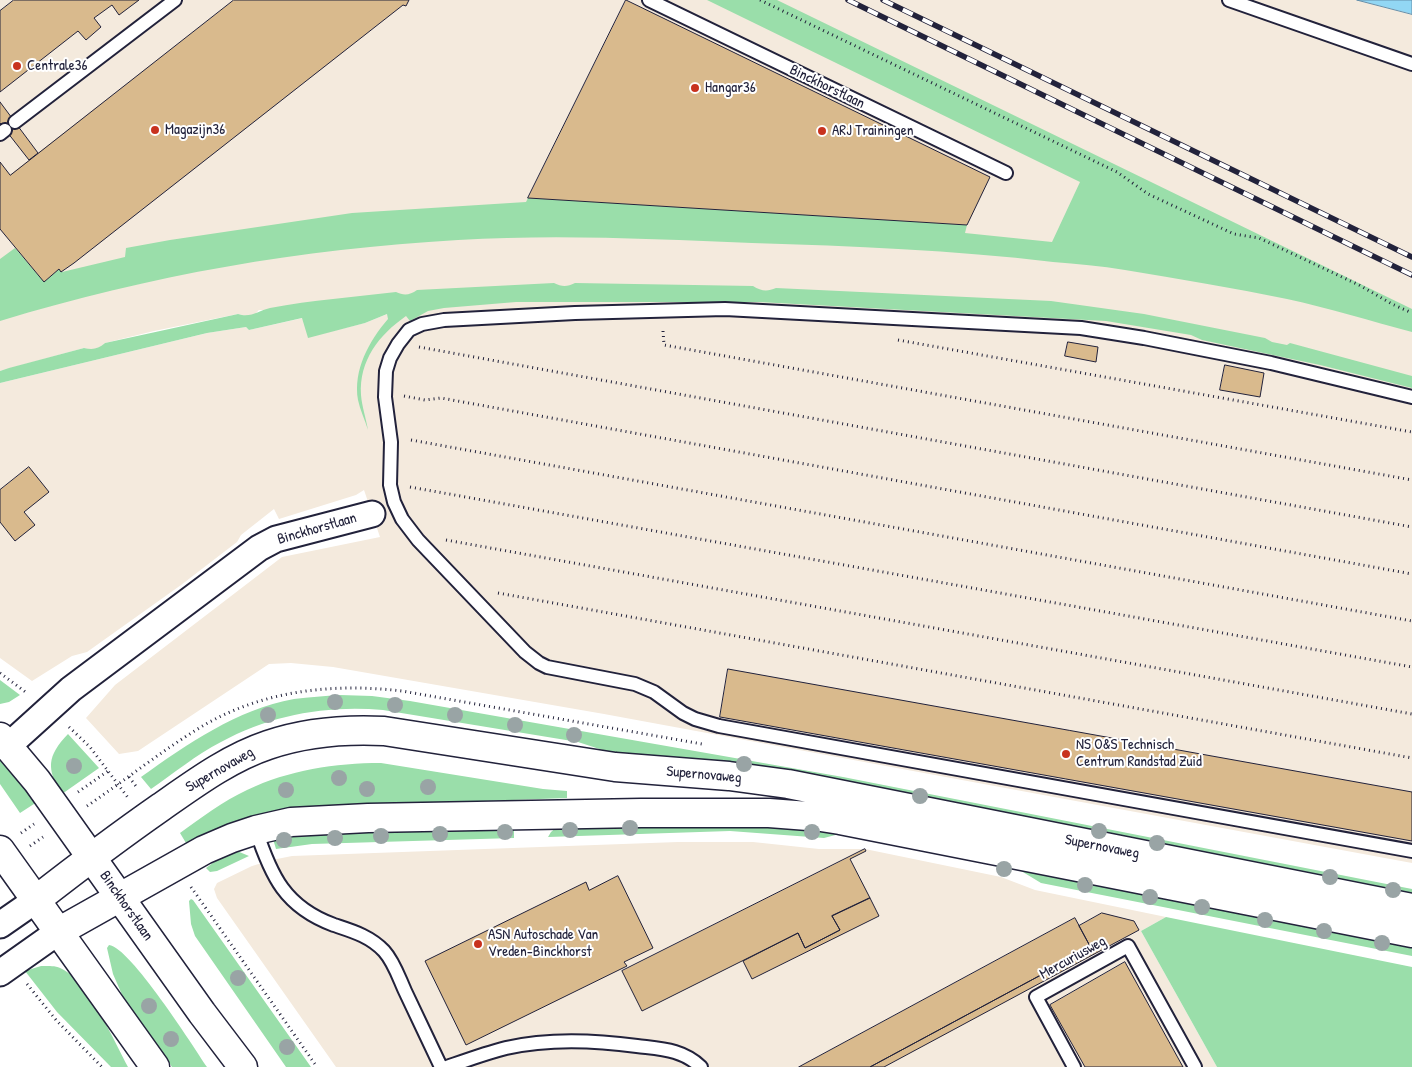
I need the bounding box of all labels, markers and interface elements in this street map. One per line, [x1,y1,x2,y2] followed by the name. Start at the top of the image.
[27,57,87,75] place label: Centrale36
[11,60,23,72] marker: Centrale36
[786,61,868,113] street label: Binckhorstlaan
[705,79,756,97] place label: Hangar36
[689,82,701,94] marker: Hangar36
[165,121,225,139] place label: Magazijn36
[832,122,914,140] place label: ARJ Trainingen
[149,124,161,136] marker: Magazijn36
[816,125,828,137] marker: ARJ Trainingen
[275,509,359,549] street label: Binckhorstlaan
[1076,736,1202,771] place label: NS O&S Technisch Centrum Randstad Zuid
[183,743,257,797] street label: Supernovaweg
[1060,748,1072,760] marker: NS O&S Technisch Centrum Randstad Zuid
[666,763,742,787] street label: Supernovaweg
[1063,831,1141,863] street label: Supernovaweg
[95,868,157,944] street label: Binckhorstlaan
[488,926,598,961] place label: ASN Autoschade Van Vreden-Binckhorst
[1037,932,1109,984] street label: Mercuriusweg
[472,938,484,950] marker: ASN Autoschade Van Vreden-Binckhorst

